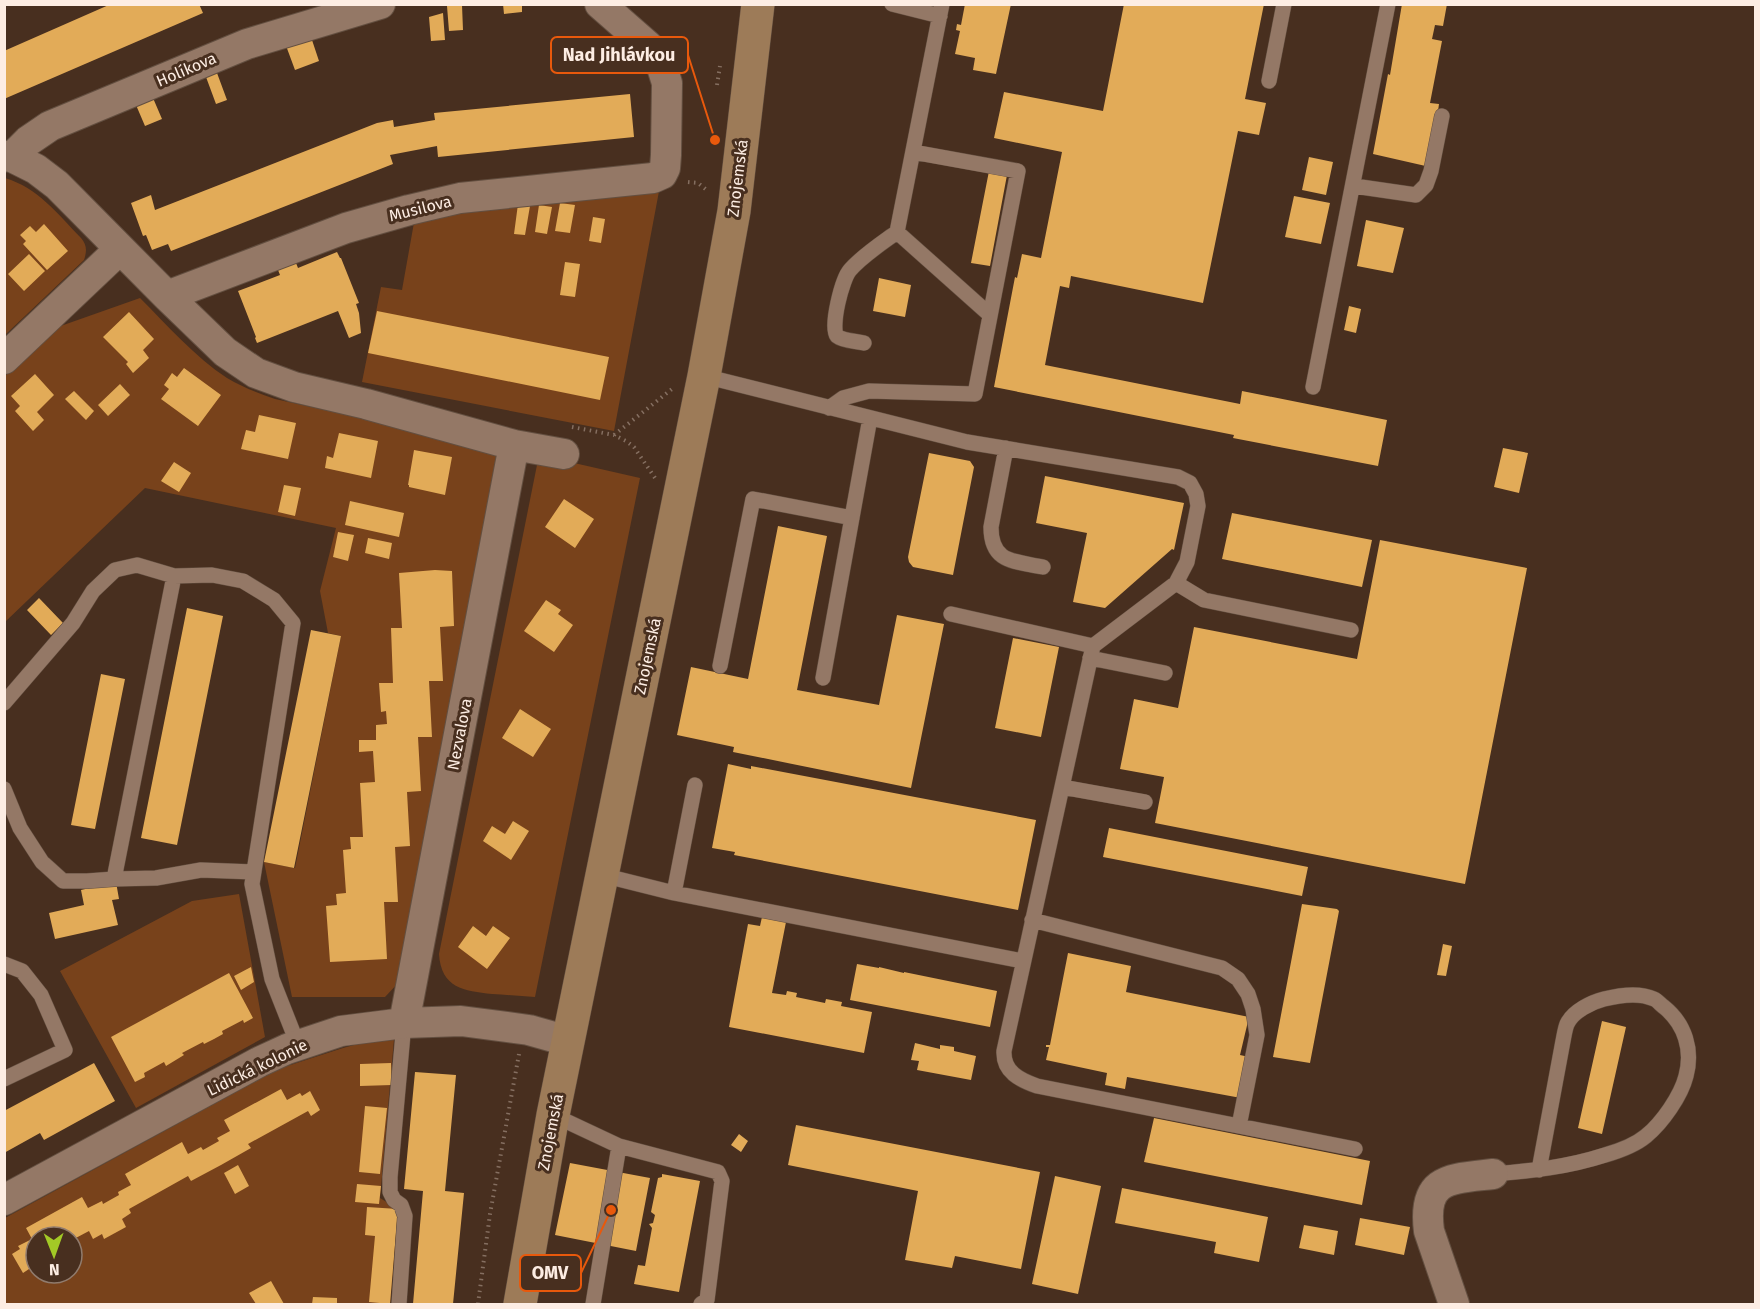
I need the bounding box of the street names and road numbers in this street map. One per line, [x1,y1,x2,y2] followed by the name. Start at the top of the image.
[153,48,219,91] street label: Holíkova
[723,138,752,218] street label: Znojemská
[387,192,453,225] street label: Musilova
[630,616,665,696] street label: Znojemská
[443,696,476,772] street label: Nezvalova
[204,1035,310,1100] street label: Lidická kolonie
[534,1092,567,1172] street label: Znojemská

